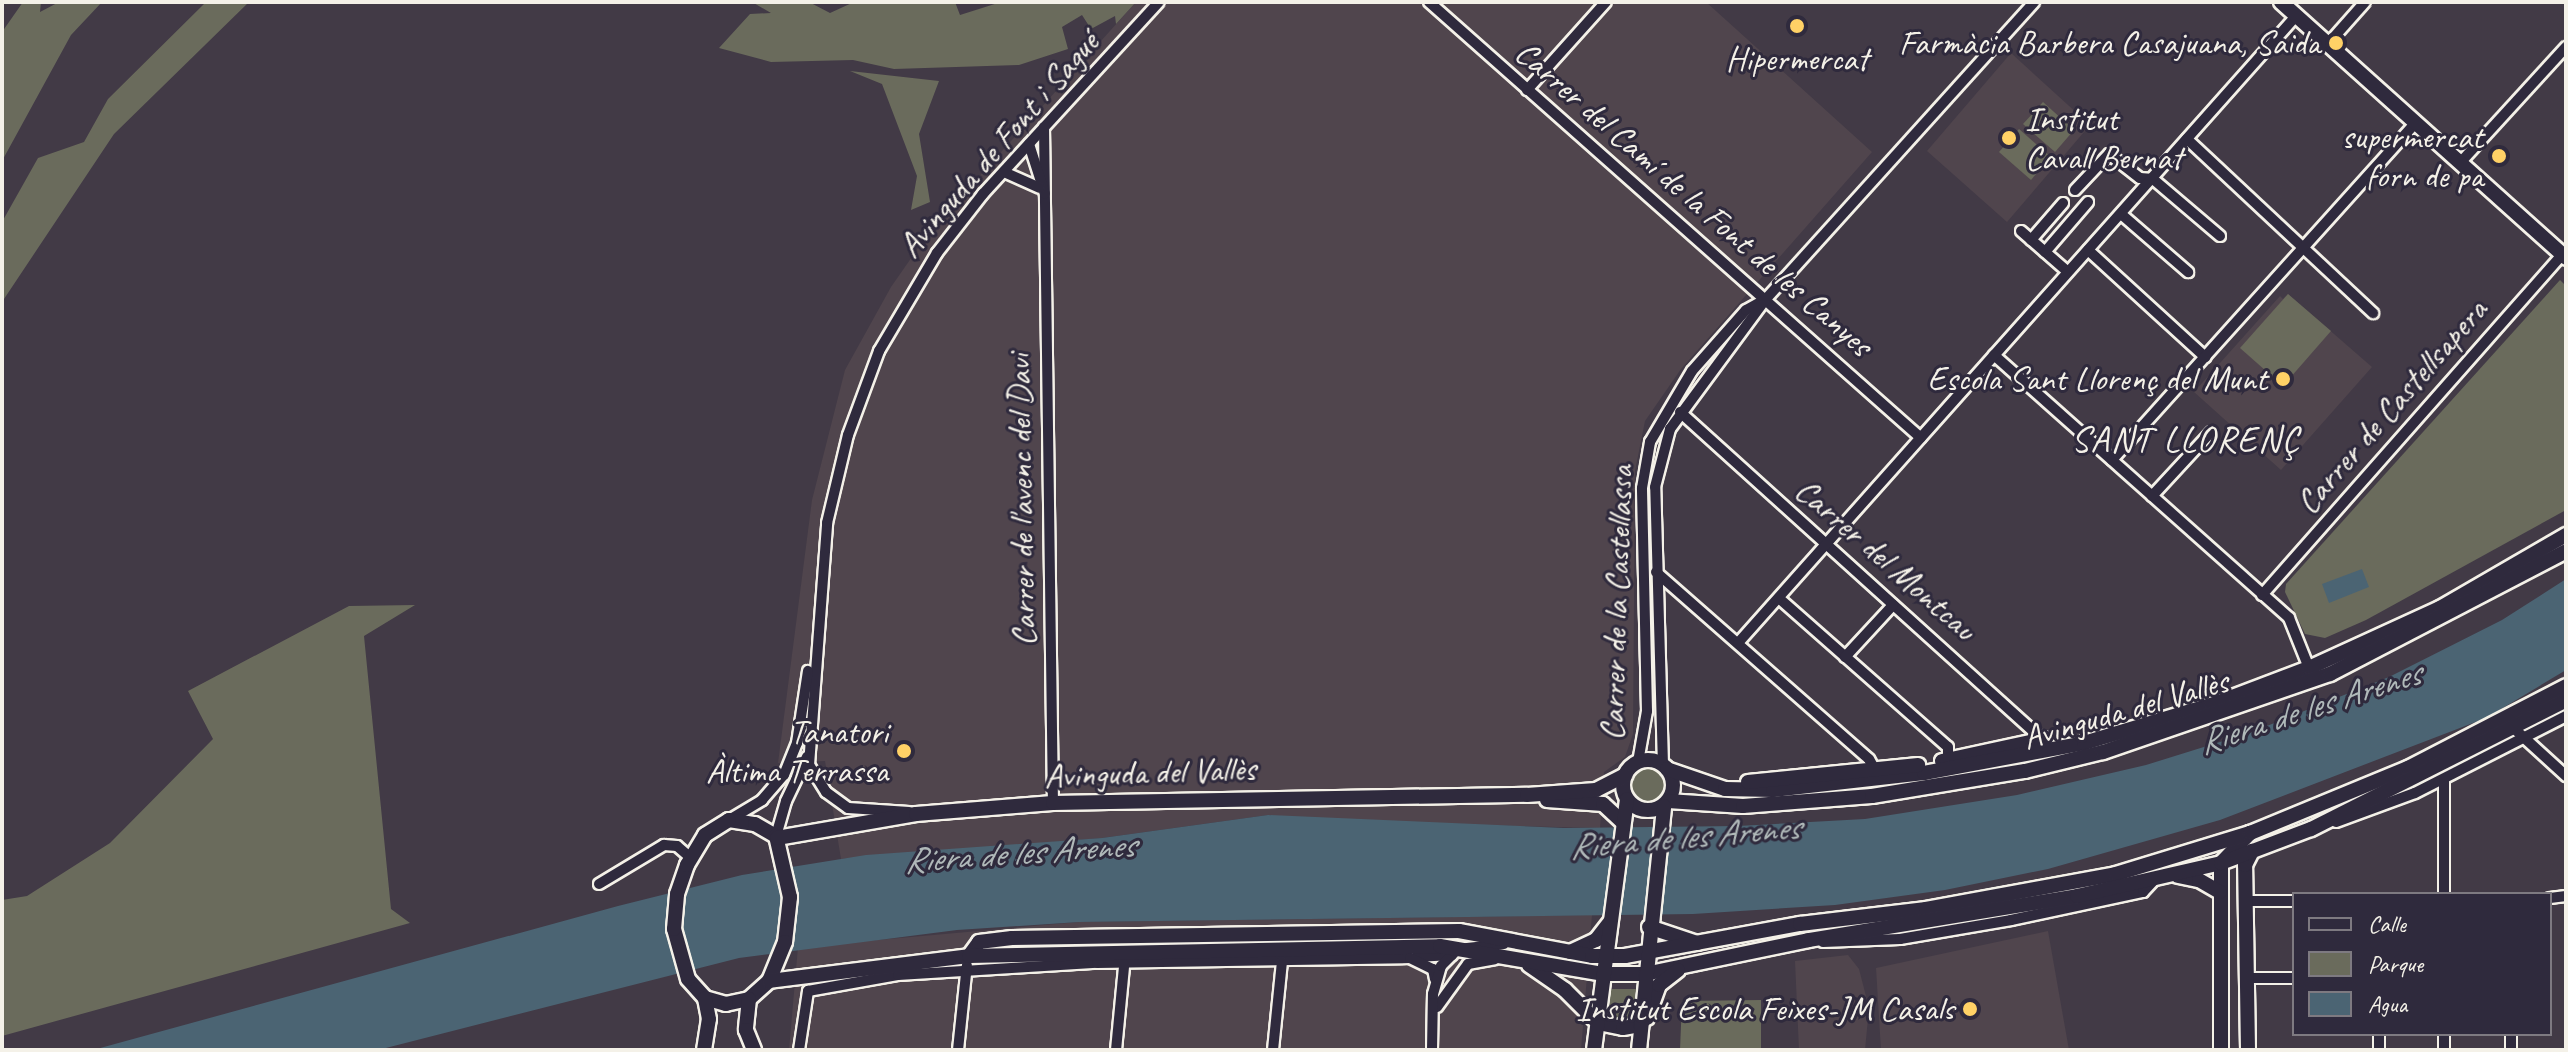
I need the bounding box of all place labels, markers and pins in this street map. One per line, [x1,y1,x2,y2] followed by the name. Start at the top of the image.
[1788,17,1806,35] marker: Hipermercat
[1898,23,2320,63] place label: Farmàcia Barbera Casajuana, Saida
[2327,34,2345,52] marker: Farmàcia Barbera Casajuana, Saida
[1726,39,1868,79] place label: Hipermercat
[2025,98,2181,178] place label: Institut Cavall Bernat
[2342,116,2483,196] place label: supermercat forn de pa
[2000,129,2018,147] marker: Institut Cavall Bernat
[2490,147,2508,165] marker: supermercat forn de pa
[1927,359,2267,399] place label: Escola Sant Llorenç del Munt
[2274,370,2292,388] marker: Escola Sant Llorenç del Munt
[708,711,888,790] place label: Tanatori Àltima Terrassa
[895,742,913,760] marker: Tanatori Àltima Terrassa
[1577,989,1954,1029] place label: Institut Escola Feixes-JM Casals
[1961,1000,1979,1018] marker: Institut Escola Feixes-JM Casals

